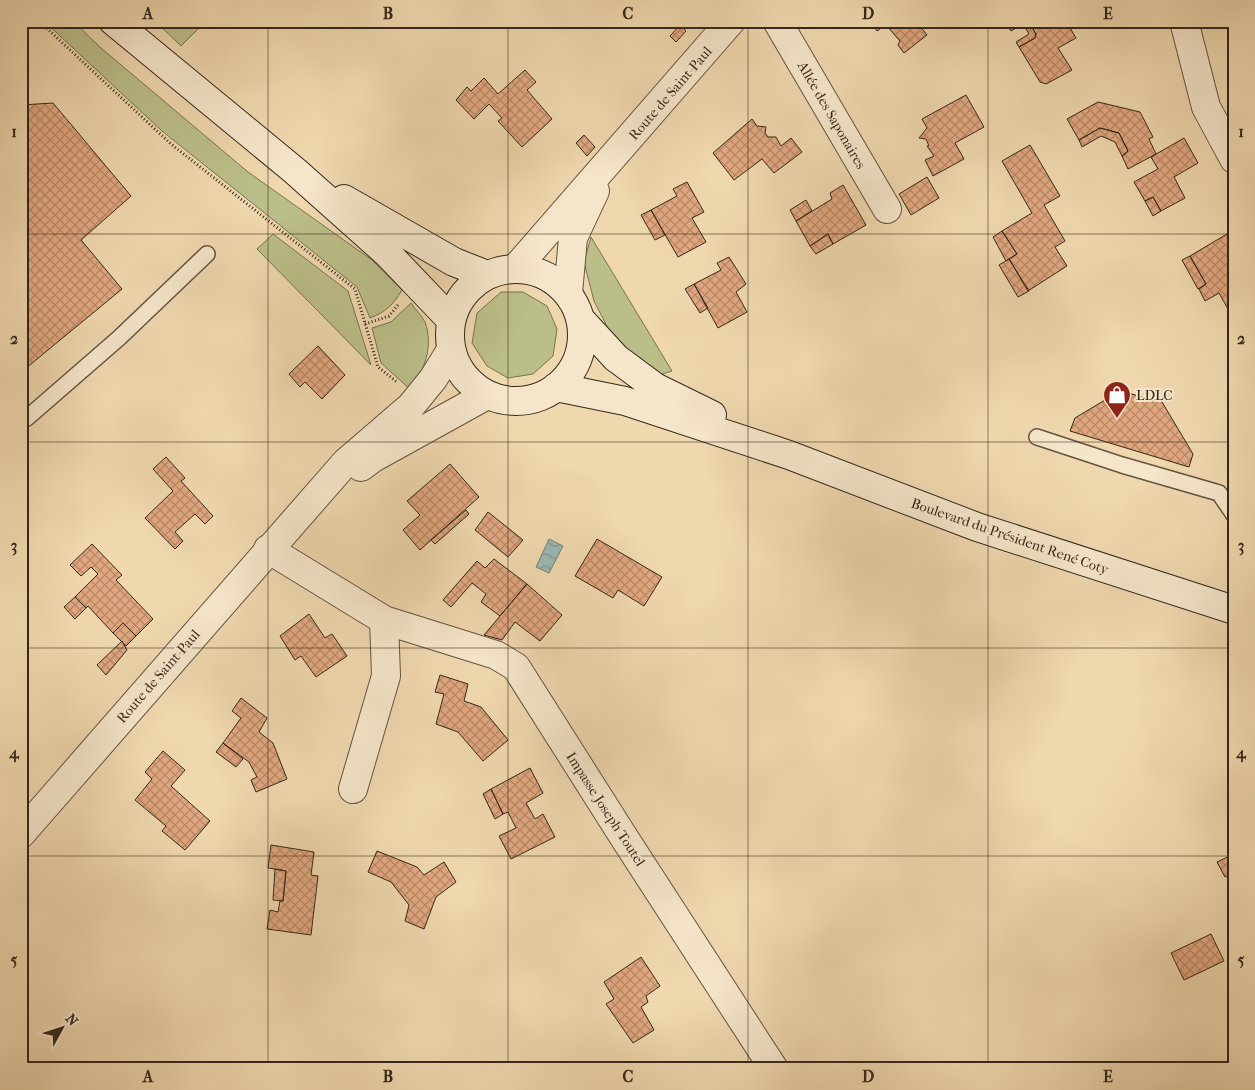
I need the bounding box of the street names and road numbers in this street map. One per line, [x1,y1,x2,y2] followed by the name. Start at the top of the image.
[625,43,716,144] street label: Route de Saint-Paul
[793,58,869,172] street label: Allée des Saponaires
[909,495,1111,578] street label: Boulevard du Président René Coty
[113,626,204,727] street label: Route de Saint-Paul
[562,749,649,870] street label: Impasse Joseph Toutel

